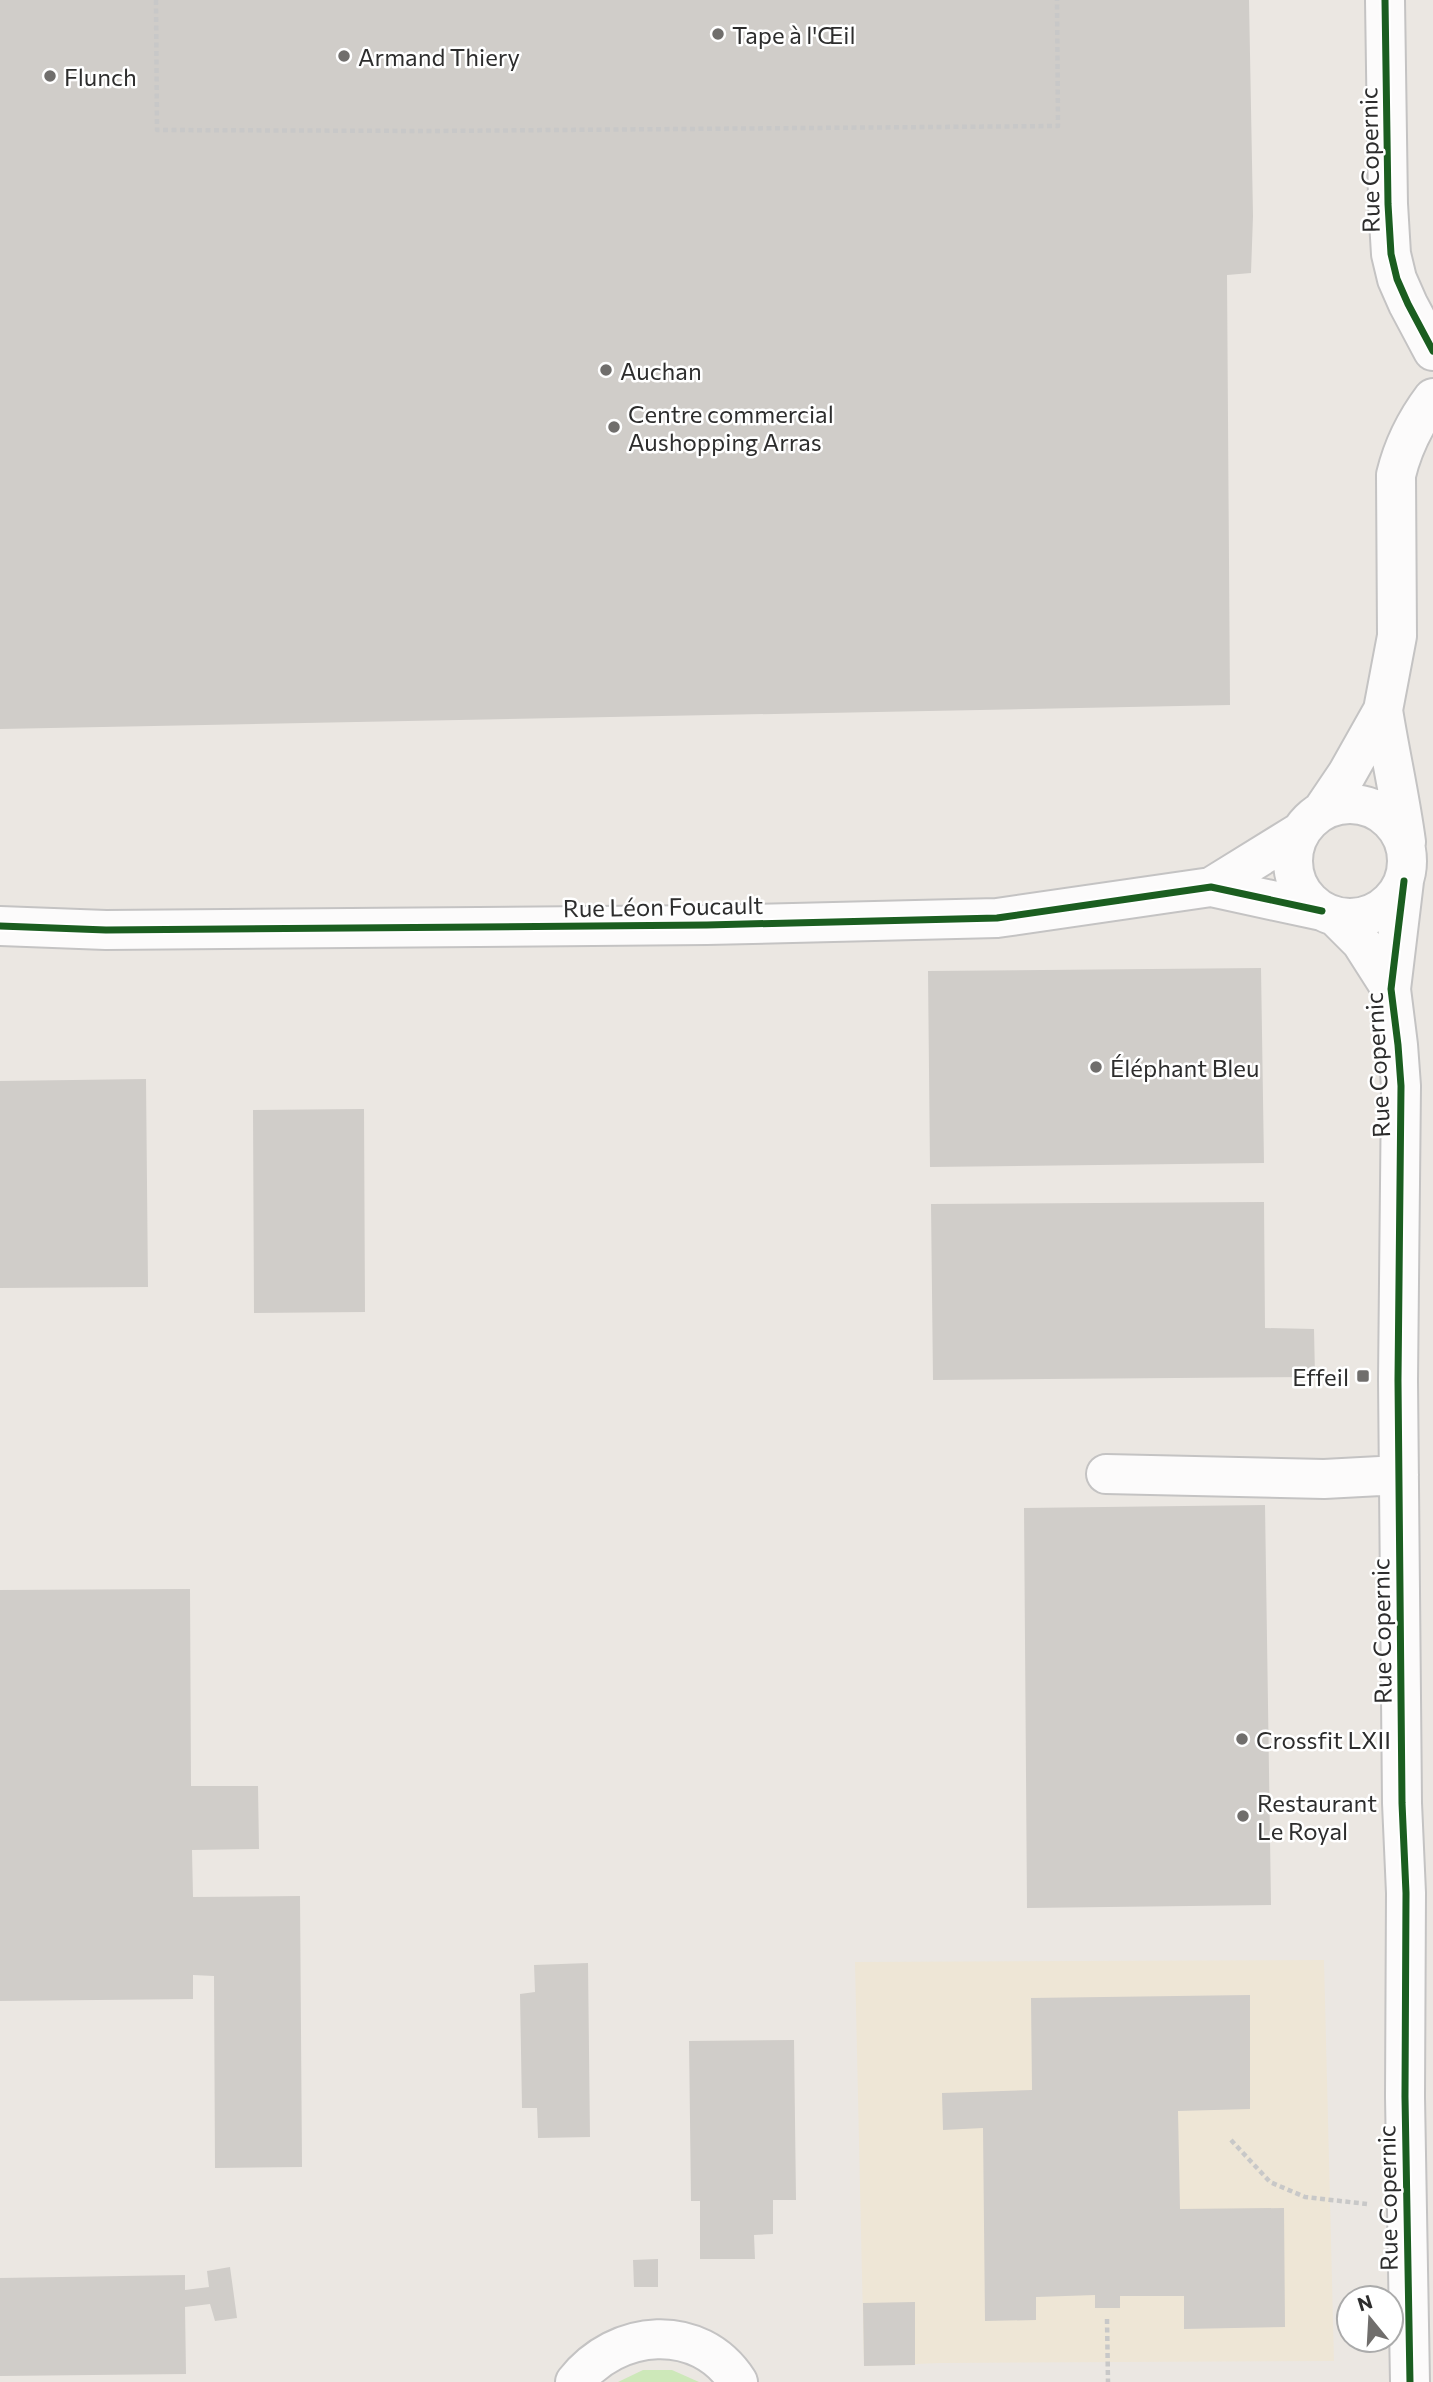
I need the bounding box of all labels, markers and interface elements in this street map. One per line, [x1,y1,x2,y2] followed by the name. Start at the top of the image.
[732,20,856,49] place label: Tape à l'Œil
[710,26,726,42] marker: Tape à l'Œil
[358,42,520,71] place label: Armand Thiery
[336,48,352,64] marker: Armand Thiery
[64,62,137,91] place label: Flunch
[42,68,58,84] marker: Flunch
[1353,87,1385,233] street label: Rue Copernic
[620,356,702,385] place label: Auchan
[598,362,614,378] marker: Auchan
[628,399,834,456] place label: Centre commercial Aushopping Arras
[606,419,622,435] marker: Centre commercial Aushopping Arras
[563,890,764,922] street label: Rue Léon Foucault
[1359,992,1395,1138] street label: Rue Copernic
[1110,1053,1259,1082] place label: Éléphant Bleu
[1088,1059,1104,1075] marker: Éléphant Bleu
[1292,1362,1349,1391] place label: Effeil
[1355,1368,1371,1384] marker: Effeil
[1365,1558,1397,1704] street label: Rue Copernic
[1256,1725,1391,1754] place label: Crossfit LXII
[1234,1731,1250,1747] marker: Crossfit LXII
[1257,1788,1377,1845] place label: Restaurant Le Royal
[1235,1808,1251,1824] marker: Restaurant Le Royal
[1371,2125,1403,2271] street label: Rue Copernic
[1335,2284,1405,2354] north arrow
[1354,2289,1375,2315] text: N

